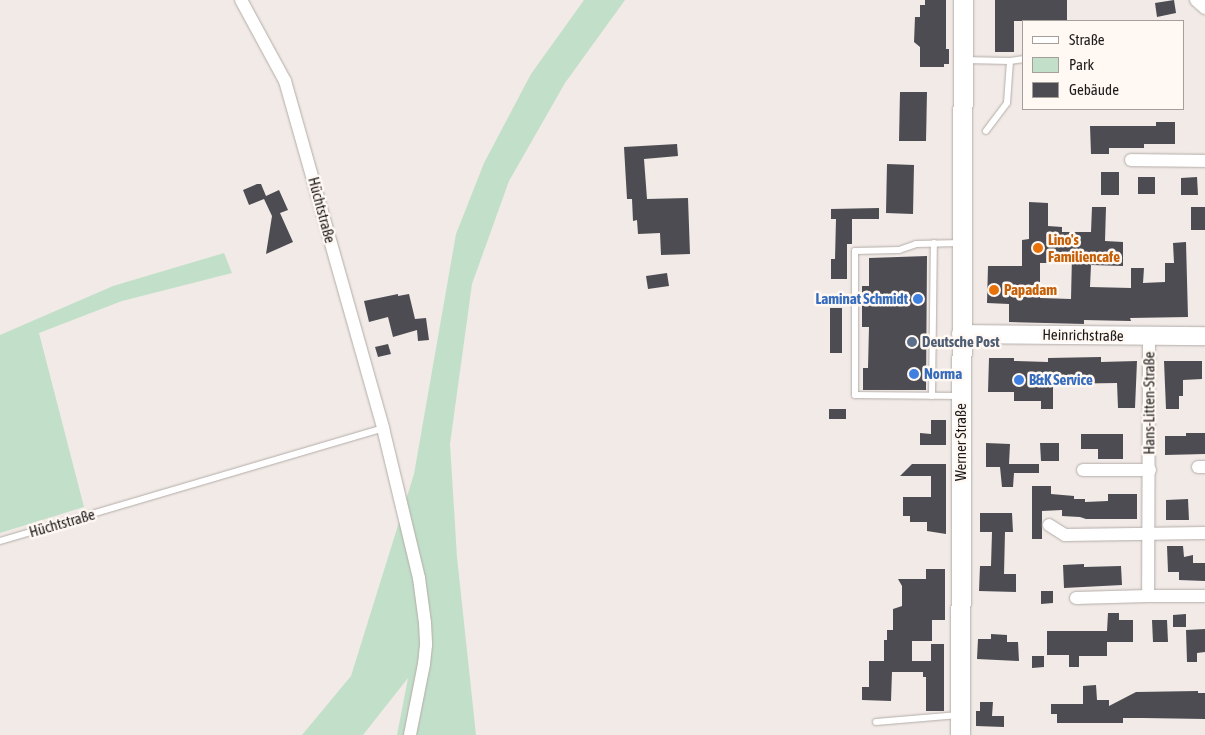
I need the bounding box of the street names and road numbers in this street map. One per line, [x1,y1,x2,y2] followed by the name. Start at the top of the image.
[305,175,339,245] street label: Hüchtstraße
[1042,325,1124,345] street label: Heinrichstraße
[1140,351,1158,455] street label: Hans-Litten-Straße
[952,403,970,481] street label: Werner Straße
[27,505,97,541] street label: Hüchtstraße

